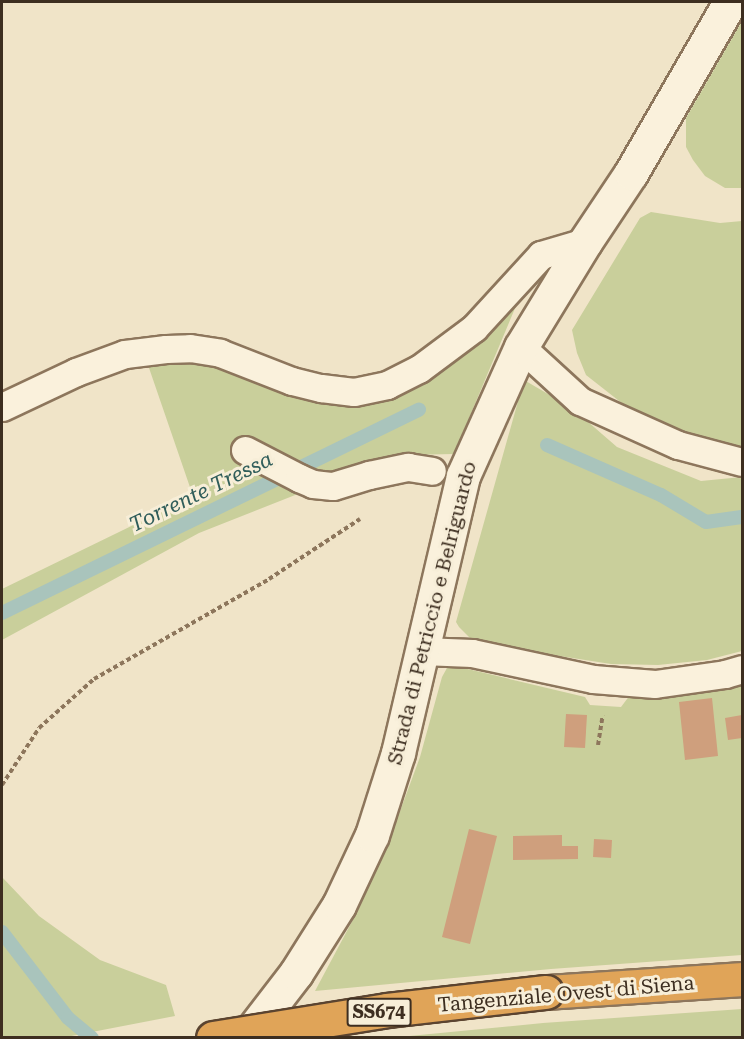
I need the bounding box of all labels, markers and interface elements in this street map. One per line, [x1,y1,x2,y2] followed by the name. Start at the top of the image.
[125,446,277,538] water label: Torrente Tressa
[383,459,481,767] street label: Strada di Petriccio e Belriguardo
[437,971,695,1017] street label: Tangenziale Ovest di Siena
[346,997,412,1027] road number: SS674

